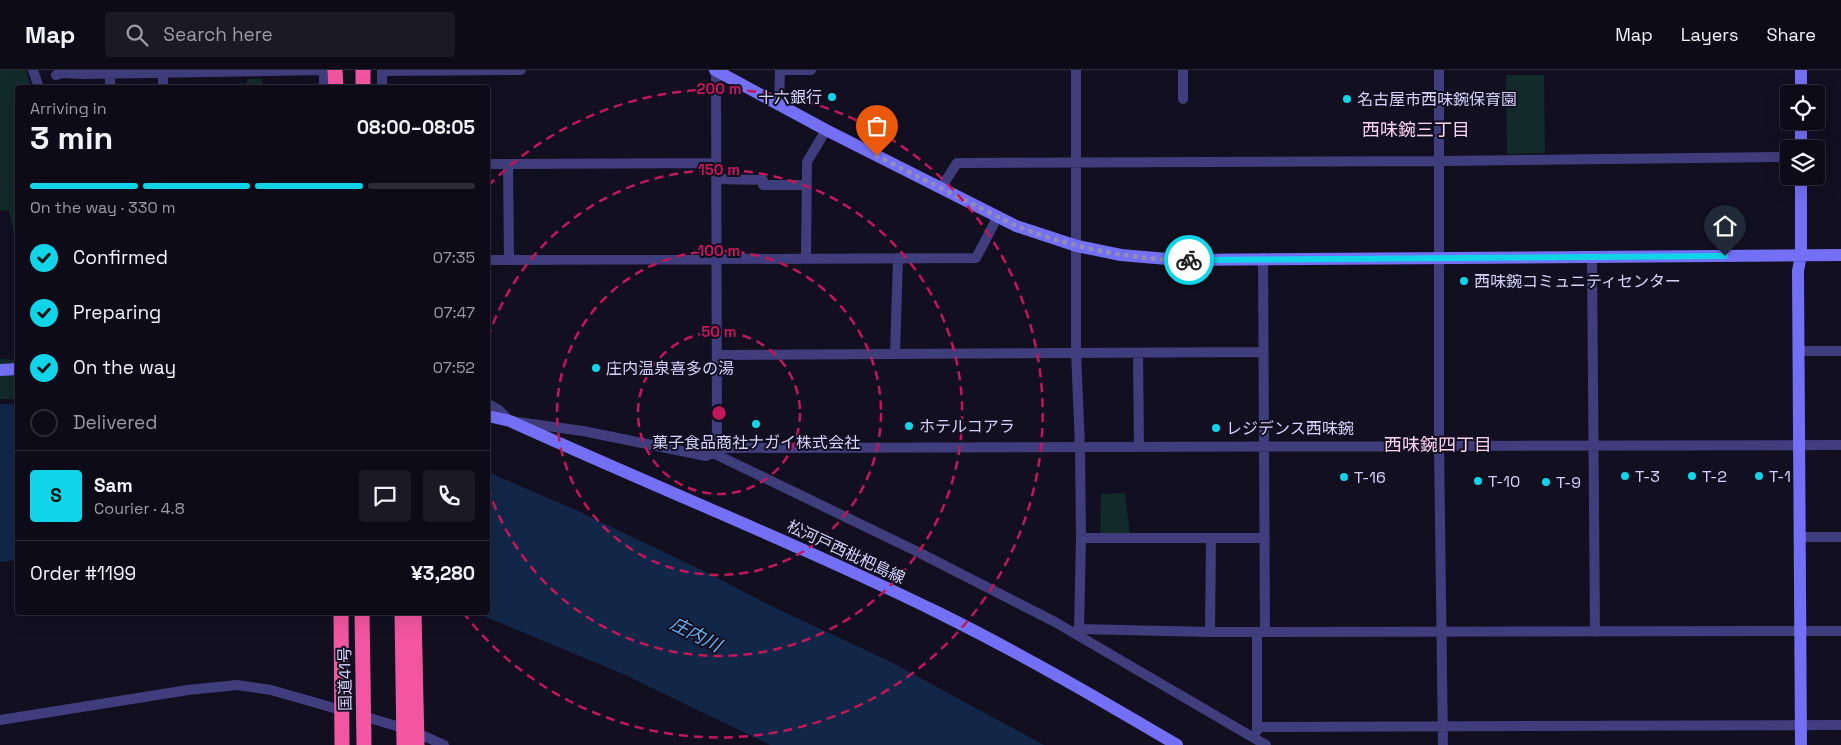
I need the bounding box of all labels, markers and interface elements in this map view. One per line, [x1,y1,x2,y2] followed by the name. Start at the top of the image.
[105,12,455,57] search box
[25,19,75,50] text: Map
[123,21,151,49] icon: search
[163,22,273,47] text: Search here
[1615,23,1653,46] text: Map
[1681,23,1738,46] text: Layers
[1766,23,1816,46] text: Share
[697,79,741,98] text: 200 m
[1780,85,1825,185] map controls
[1780,85,1825,130] button: locate
[758,87,822,108] place label: 十六銀行
[1357,89,1517,110] place label: 名古屋市西味鋺保育園
[826,91,838,103] marker: 十六銀行
[1341,93,1353,105] marker: 名古屋市西味鋺保育園
[30,98,107,119] text: Arriving in
[856,105,898,156] pin
[863,112,891,140] icon: bag
[357,115,475,140] text: 08:00–08:05
[30,118,113,158] text: 3 min
[1362,118,1470,141] district label: 西味鋺三丁目
[1780,140,1825,185] button: layers
[698,160,740,179] text: 150 m
[30,197,176,218] text: On the way · 330 m
[1704,205,1746,256] pin
[1711,212,1739,240] icon: home
[1164,235,1214,285] courier
[698,241,740,260] text: 100 m
[30,244,58,272] icon: check
[73,245,168,270] text: Confirmed
[1175,246,1203,274] icon: bike
[433,247,475,268] text: 07:35
[1474,271,1681,292] place label: 西味鋺コミュニティセンター
[1458,275,1470,287] marker: 西味鋺コミュニティセンター
[30,299,58,327] icon: check
[73,300,161,325] text: Preparing
[433,302,475,323] text: 07:47
[701,322,737,341] text: 50 m
[30,354,58,382] icon: check
[73,355,176,380] text: On the way
[433,357,475,378] text: 07:52
[606,358,734,379] place label: 庄内温泉喜多の湯
[590,362,602,374] marker: 庄内温泉喜多の湯
[710,404,728,422] centre of rings
[73,410,158,435] text: Delivered
[919,416,1015,437] place label: ホテルコアラ
[750,418,762,430] marker: 菓子食品商社ナガイ株式会社
[1226,418,1354,439] place label: レジデンス西味鋺
[903,420,915,432] marker: ホテルコアラ
[1210,422,1222,434] marker: レジデンス西味鋺
[652,432,860,453] place label: 菓子食品商社ナガイ株式会社
[1384,433,1492,456] district label: 西味鋺四丁目
[1635,466,1660,487] place label: T-3
[1702,466,1727,487] place label: T-2
[1769,466,1791,487] place label: T-1
[1354,467,1386,488] place label: T-16
[359,470,411,522] button: chat
[423,470,475,522] button: phone
[1619,470,1631,482] marker: T-3
[1686,470,1698,482] marker: T-2
[1753,470,1765,482] marker: T-1
[1338,471,1350,483] marker: T-16
[1488,471,1520,492] place label: T-10
[1556,472,1581,493] place label: T-9
[94,473,133,498] text: Sam
[1472,475,1484,487] marker: T-10
[1540,476,1552,488] marker: T-9
[50,483,62,508] text: S
[94,498,185,519] text: Courier · 4.8
[784,515,908,589] street label: 松河戸西枇杷島線
[30,561,136,586] text: Order #1199
[411,561,475,586] text: ¥3,280
[667,611,727,657] water label: 庄内川
[334,647,356,711] street label: 国道41号

